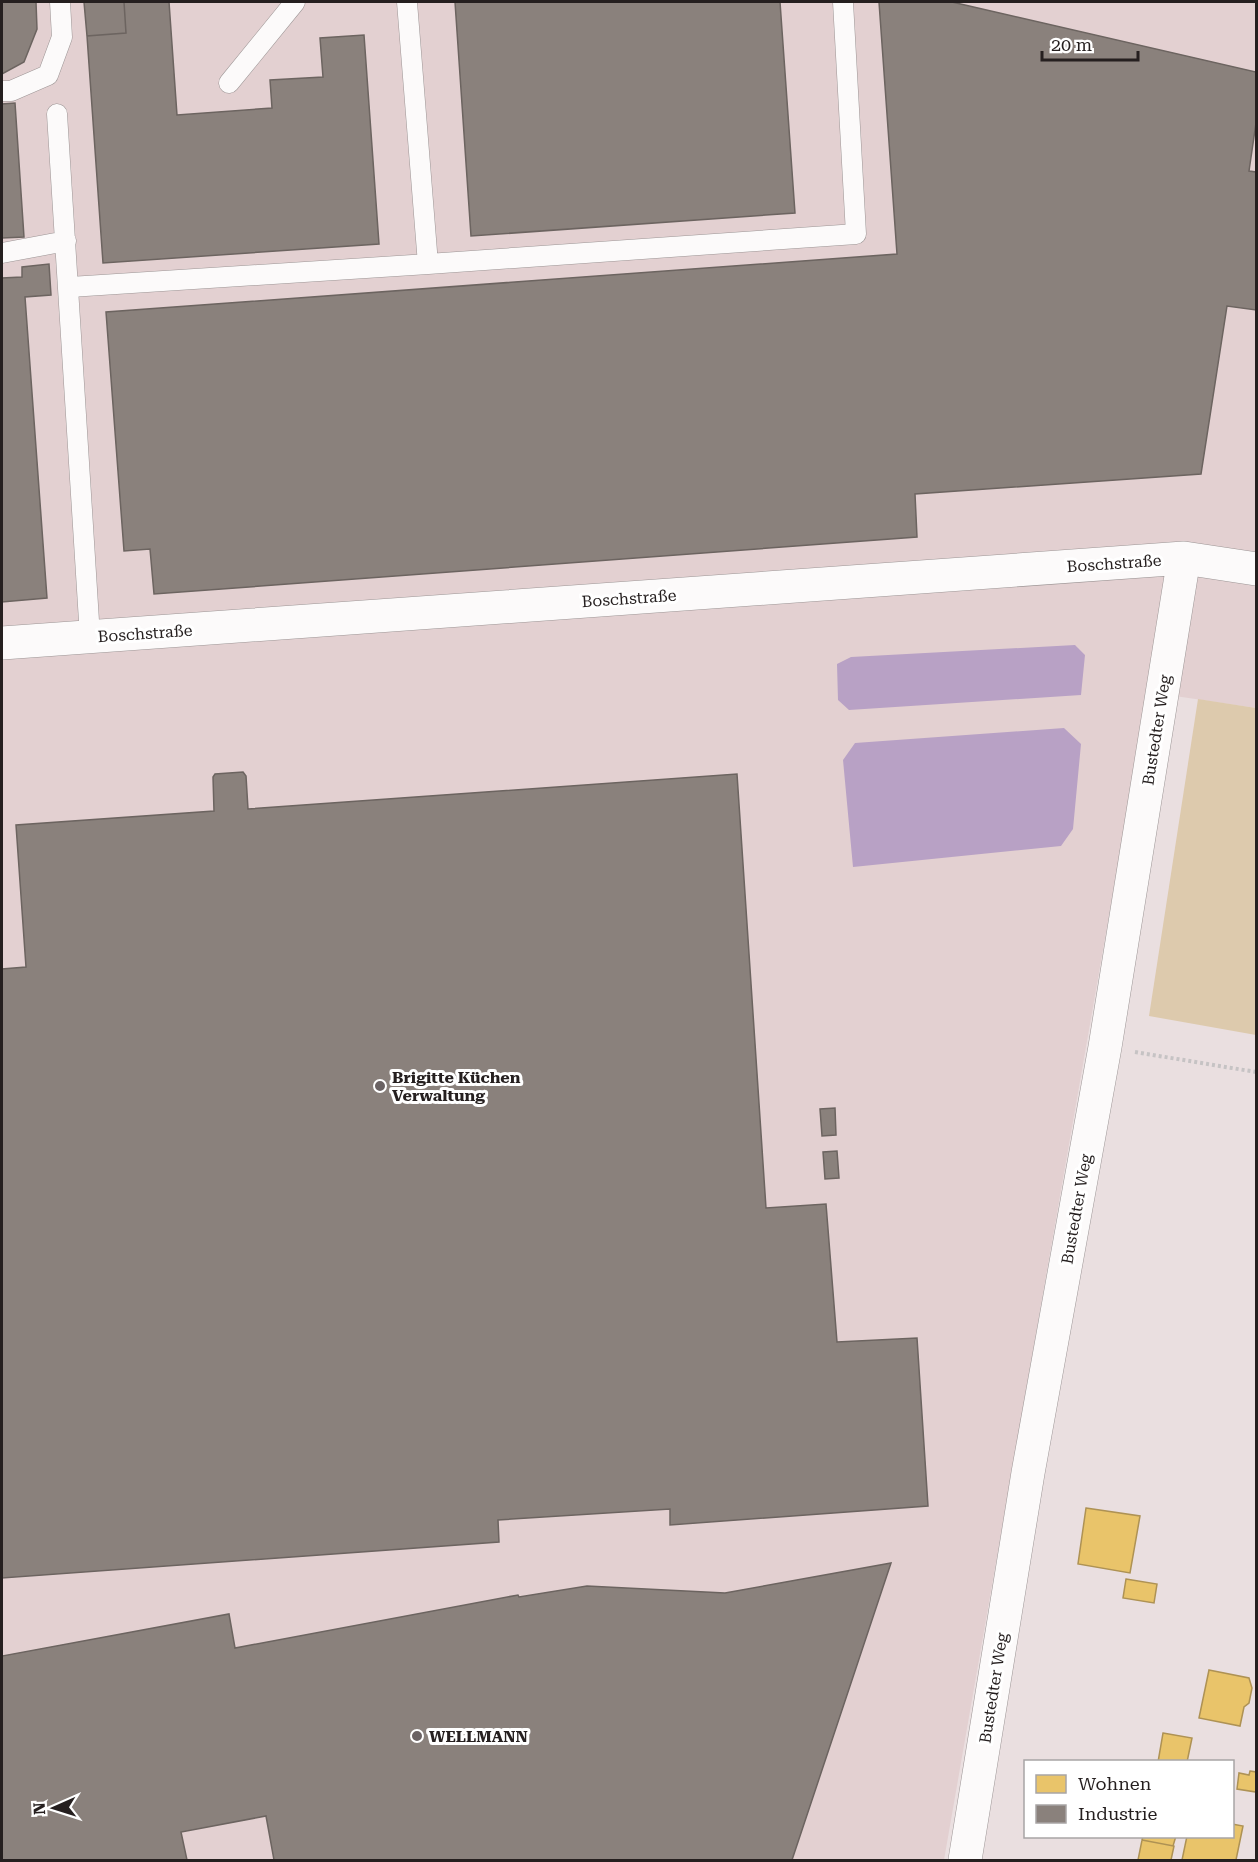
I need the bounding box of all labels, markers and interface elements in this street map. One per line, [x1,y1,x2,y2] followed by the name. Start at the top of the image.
[1042,24,1138,62] scale bar
[1051,34,1092,55] text: 20 m
[1066,551,1162,576] street label: Boschstraße
[581,586,677,611] street label: Boschstraße
[97,621,193,646] street label: Boschstraße
[1138,673,1175,787] street label: Bustedter Weg
[392,1068,521,1105] place label: Brigitte Küchen Verwaltung
[373,1079,387,1093] marker: Brigitte Küchen Verwaltung
[1057,1152,1096,1266] street label: Bustedter Weg
[975,1631,1012,1745] street label: Bustedter Weg
[429,1727,528,1746] place label: WELLMANN
[410,1729,424,1743] marker: WELLMANN
[1024,1760,1234,1838] legend
[1078,1773,1152,1794] text: Wohnen
[24,1778,84,1838] north arrow
[30,1802,49,1815] text: N
[1078,1803,1158,1824] text: Industrie

